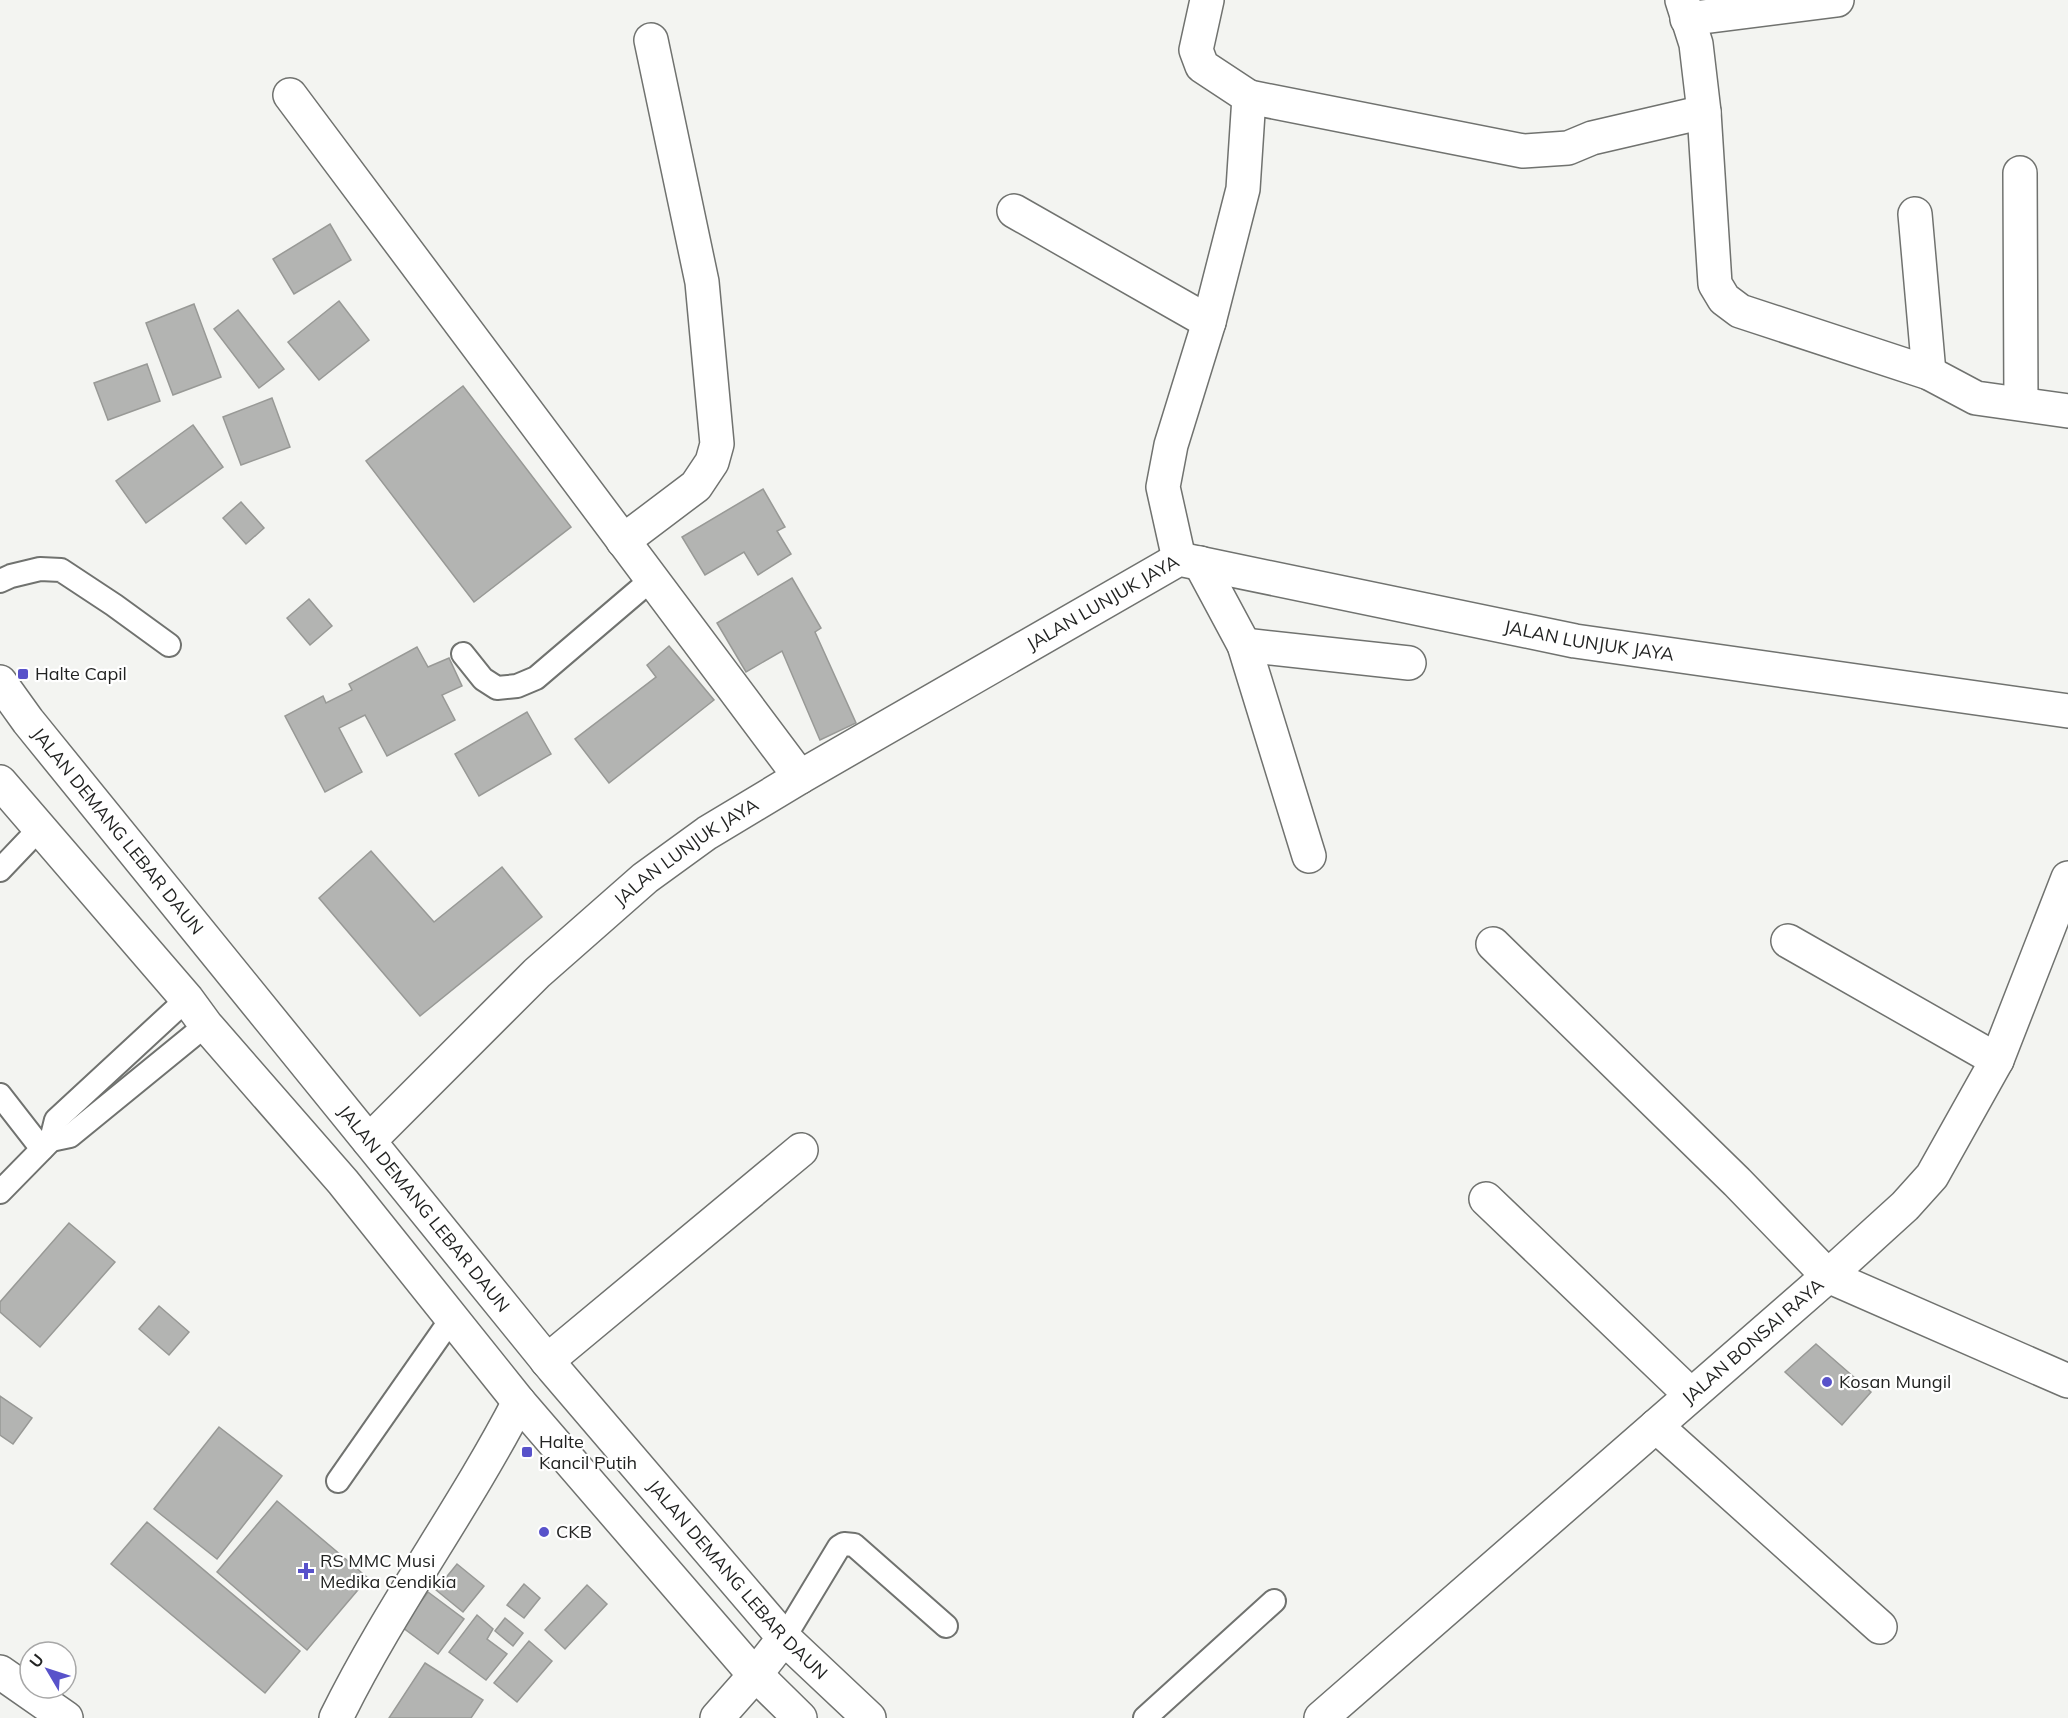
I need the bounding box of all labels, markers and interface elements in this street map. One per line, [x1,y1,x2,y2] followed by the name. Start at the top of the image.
[1022,549,1183,655] street label: JALAN LUNJUK JAYA
[1502,615,1676,666] street label: JALAN LUNJUK JAYA
[35,662,127,685] place label: Halte Capil
[16,667,30,681] marker: Halte Capil
[27,723,209,939] street label: JALAN DEMANG LEBAR DAUN
[609,793,762,911] street label: JALAN LUNJUK JAYA
[333,1100,515,1317] street label: JALAN DEMANG LEBAR DAUN
[1677,1273,1828,1409] street label: JALAN BONSAI RAYA
[1839,1370,1951,1393] place label: Kosan Mungil
[1820,1375,1834,1389] marker: Kosan Mungil
[539,1430,637,1474] place label: Halte Kancil Putih
[520,1445,534,1459] marker: Halte Kancil Putih
[643,1475,833,1684] street label: JALAN DEMANG LEBAR DAUN
[556,1520,592,1543] place label: CKB
[537,1525,551,1539] marker: CKB
[320,1549,456,1593] place label: RS MMC Musi Medika Cendikia
[297,1562,315,1580] marker: RS MMC Musi Medika Cendikia
[18,1640,78,1700] north arrow
[25,1650,48,1671] text: U

